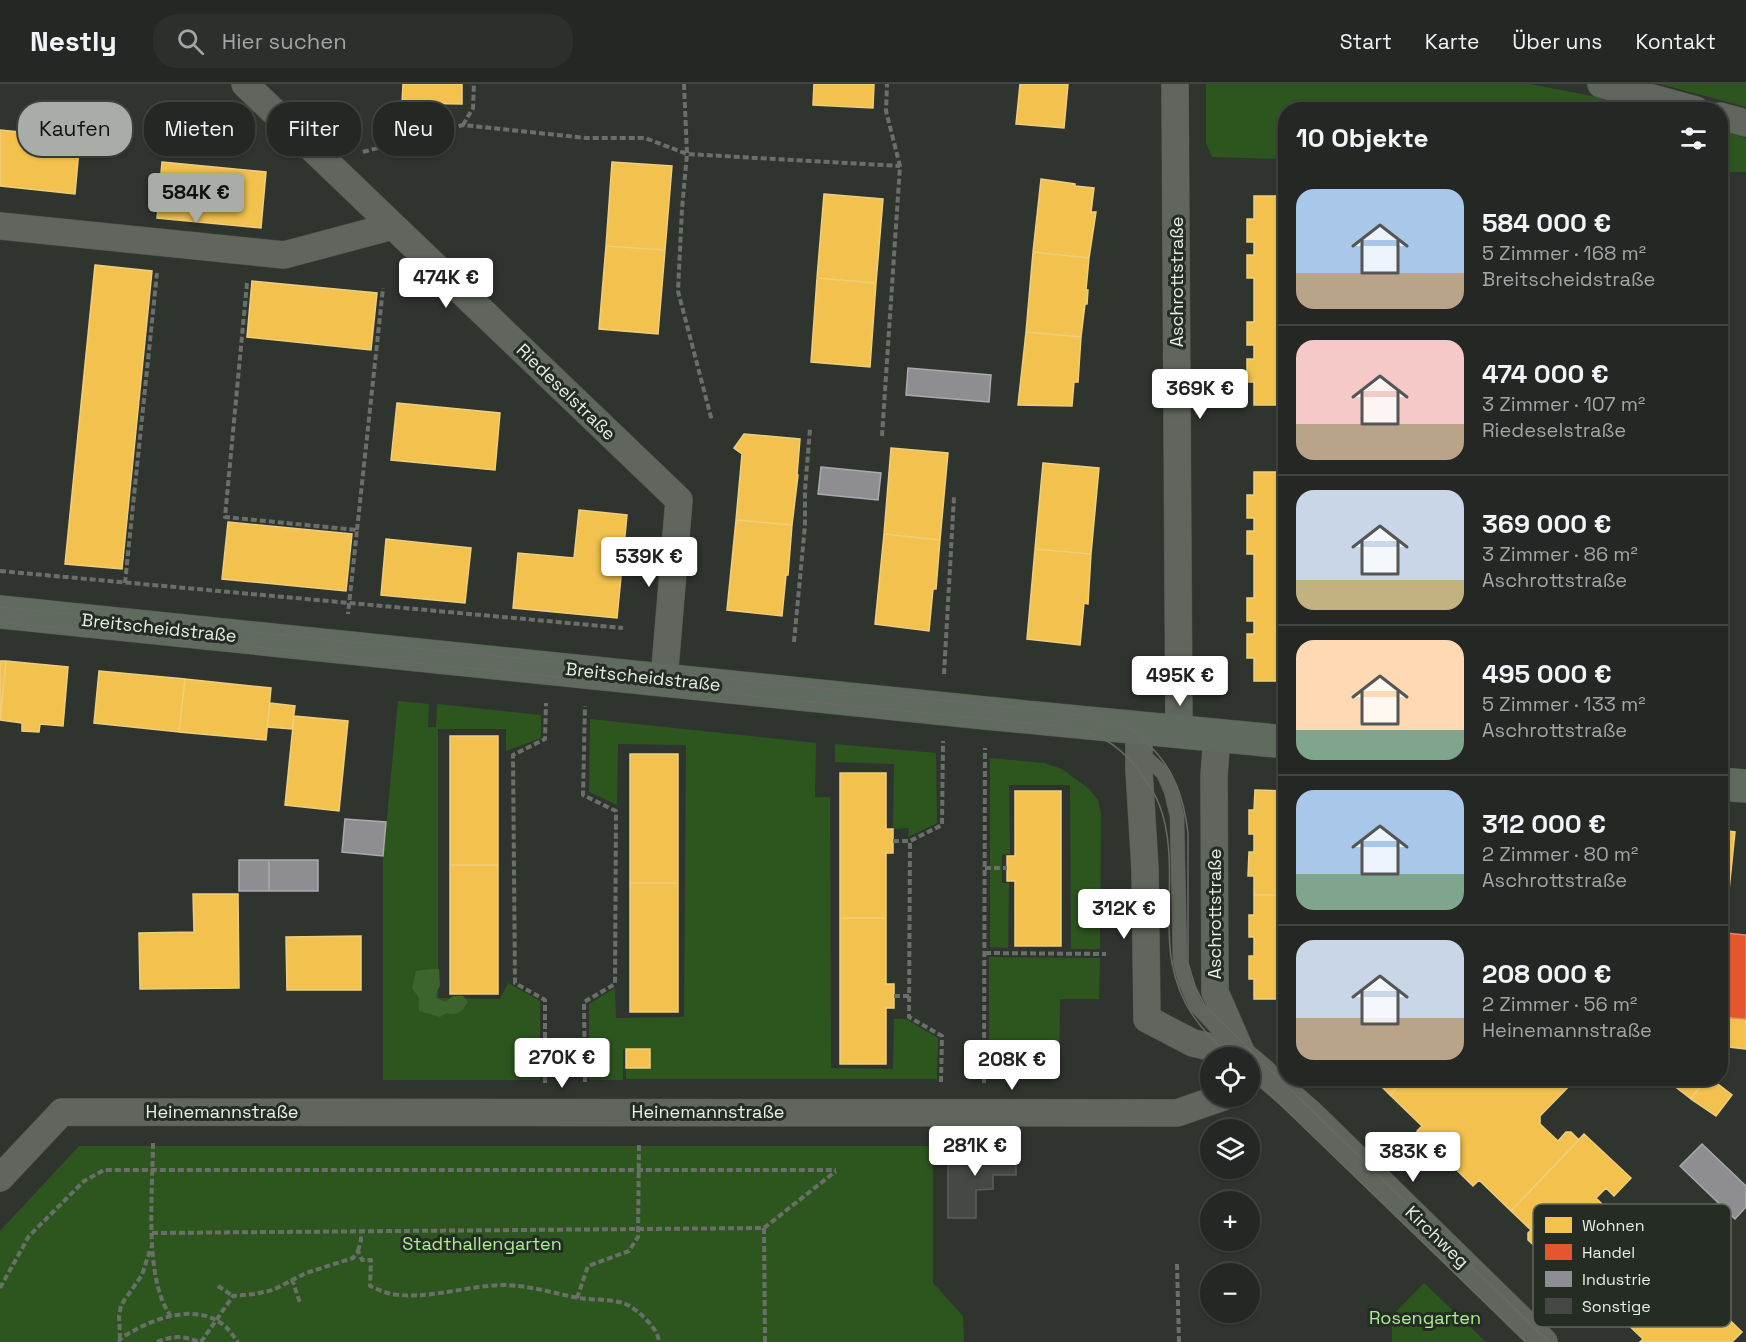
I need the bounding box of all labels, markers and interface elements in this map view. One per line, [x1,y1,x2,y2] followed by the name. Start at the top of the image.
[153,14,573,68] search box
[30,23,117,59] text: Nestly
[174,25,207,58] icon: search
[222,27,347,55] text: Hier suchen
[1340,28,1392,55] text: Start
[1425,28,1479,55] text: Karte
[1512,28,1602,55] text: Über uns
[1635,28,1716,55] text: Kontakt
[18,102,132,156] chip: Kaufen
[144,102,255,156] chip: Mieten
[267,102,361,156] chip: Filter
[373,102,454,156] chip: Neu
[1296,121,1428,155] text: 10 Objekte
[1677,122,1710,155] icon: filters
[147,173,245,224] pin: 584K €
[162,179,230,205] text: 584K €
[1482,206,1611,240] text: 584 000 €
[1344,213,1416,285] icon: home
[1165,217,1188,347] street label: Aschrottstraße
[1482,240,1646,266] text: 5 Zimmer · 168 m²
[397,258,495,309] pin: 474K €
[413,264,479,290] text: 474K €
[1482,266,1655,292] text: Breitscheidstraße
[512,338,621,445] street label: Riedeselstraße
[1482,357,1609,391] text: 474 000 €
[1344,364,1416,436] icon: home
[1151,369,1249,420] pin: 369K €
[1166,375,1234,401] text: 369K €
[1482,391,1645,417] text: 3 Zimmer · 107 m²
[1482,417,1626,443] text: Riedeselstraße
[1482,507,1611,541] text: 369 000 €
[1344,514,1416,586] icon: home
[600,537,698,588] pin: 539K €
[1482,541,1638,567] text: 3 Zimmer · 86 m²
[615,543,683,569] text: 539K €
[1482,567,1627,593] text: Aschrottstraße
[80,608,238,647] street label: Breitscheidstraße
[1131,656,1229,707] pin: 495K €
[564,657,722,696] street label: Breitscheidstraße
[1482,657,1612,691] text: 495 000 €
[1146,662,1214,688] text: 495K €
[1344,664,1416,736] icon: home
[1482,691,1646,717] text: 5 Zimmer · 133 m²
[1482,717,1627,743] text: Aschrottstraße
[1482,807,1606,841] text: 312 000 €
[1344,814,1416,886] icon: home
[1482,841,1638,867] text: 2 Zimmer · 80 m²
[1203,849,1226,979] street label: Aschrottstraße
[1482,867,1627,893] text: Aschrottstraße
[1075,889,1173,940] pin: 312K €
[1092,895,1156,921] text: 312K €
[1482,957,1611,991] text: 208 000 €
[1344,964,1416,1036] icon: home
[1482,991,1637,1017] text: 2 Zimmer · 56 m²
[1482,1017,1652,1043] text: Heinemannstraße
[513,1038,611,1089] pin: 270K €
[963,1040,1061,1091] pin: 208K €
[529,1044,595,1070] text: 270K €
[978,1046,1046,1072] text: 208K €
[1200,1047,1260,1323] map controls
[1200,1047,1260,1107] button: locate
[146,1100,298,1123] street label: Heinemannstraße
[632,1100,784,1123] street label: Heinemannstraße
[1200,1119,1260,1179] button: layers
[926,1126,1024,1177] pin: 281K €
[943,1132,1007,1158] text: 281K €
[1364,1132,1462,1183] pin: 383K €
[1379,1138,1447,1164] text: 383K €
[1200,1191,1260,1251] button: +
[1401,1201,1474,1273] street label: Kirchweg
[1533,1204,1731,1327] legend
[1582,1215,1645,1236] text: Wohnen
[402,1232,562,1255] park label: Stadthallengarten
[1582,1242,1635,1263] text: Handel
[1200,1263,1260,1323] button: −
[1582,1269,1651,1290] text: Industrie
[1582,1296,1651,1317] text: Sonstige
[1369,1306,1481,1329] park label: Rosengarten

